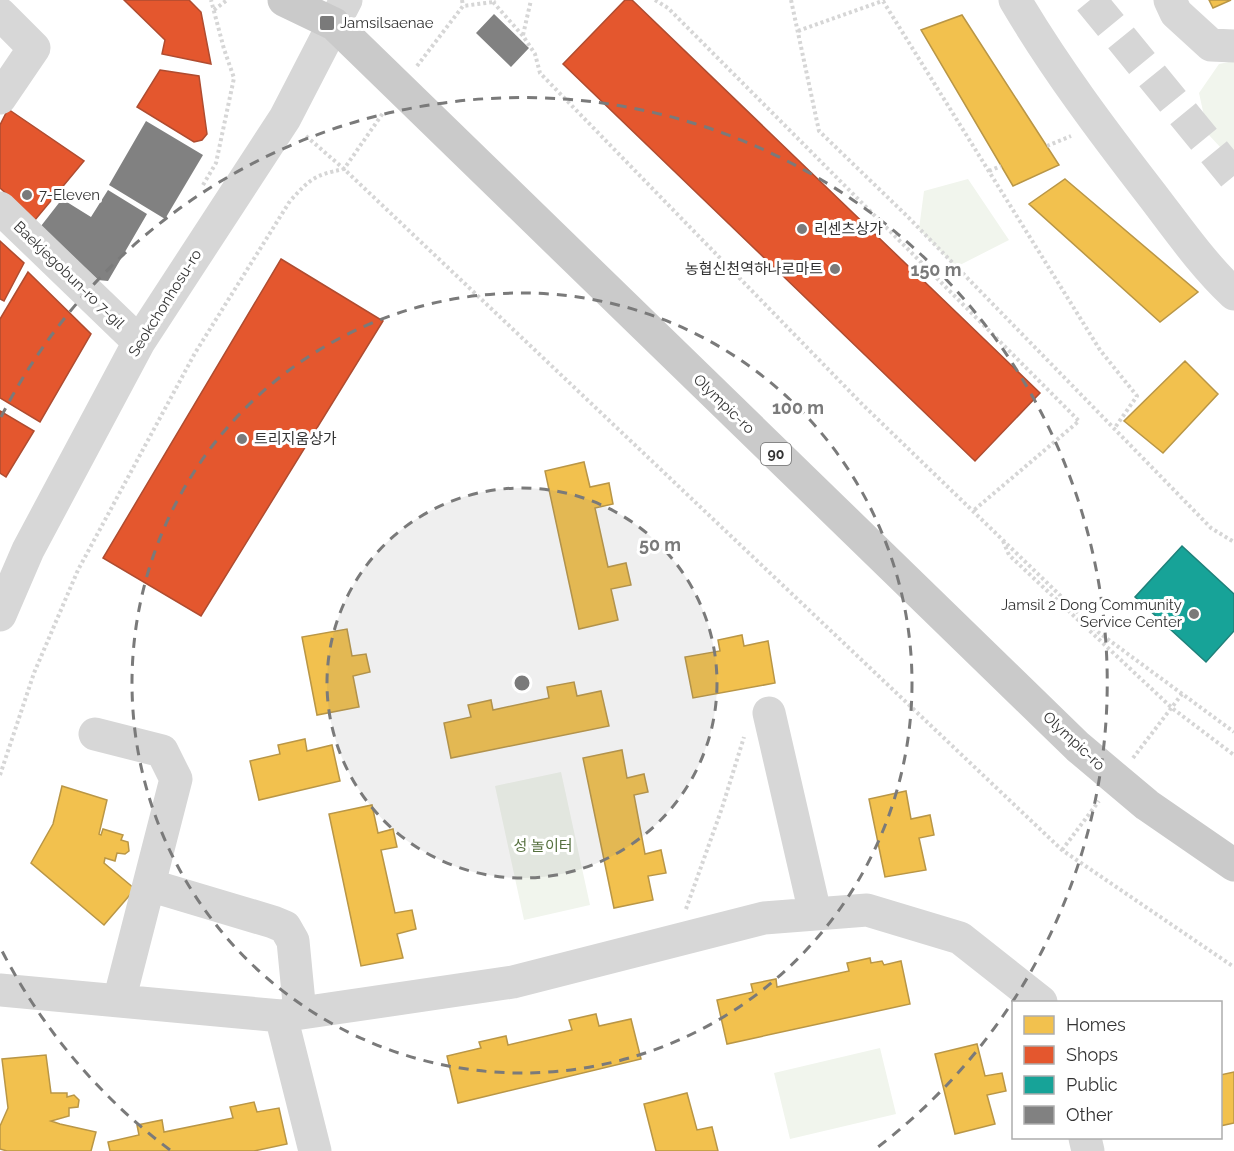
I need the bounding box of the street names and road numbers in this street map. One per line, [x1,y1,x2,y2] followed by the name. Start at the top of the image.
[10,218,129,333] street label: Baekjegobun-ro 7-gil
[125,246,205,360] street label: Seokchonhosu-ro
[690,370,758,438] street label: Olympic-ro
[761,443,791,465] road number: 90
[1039,708,1109,774] street label: Olympic-ro

